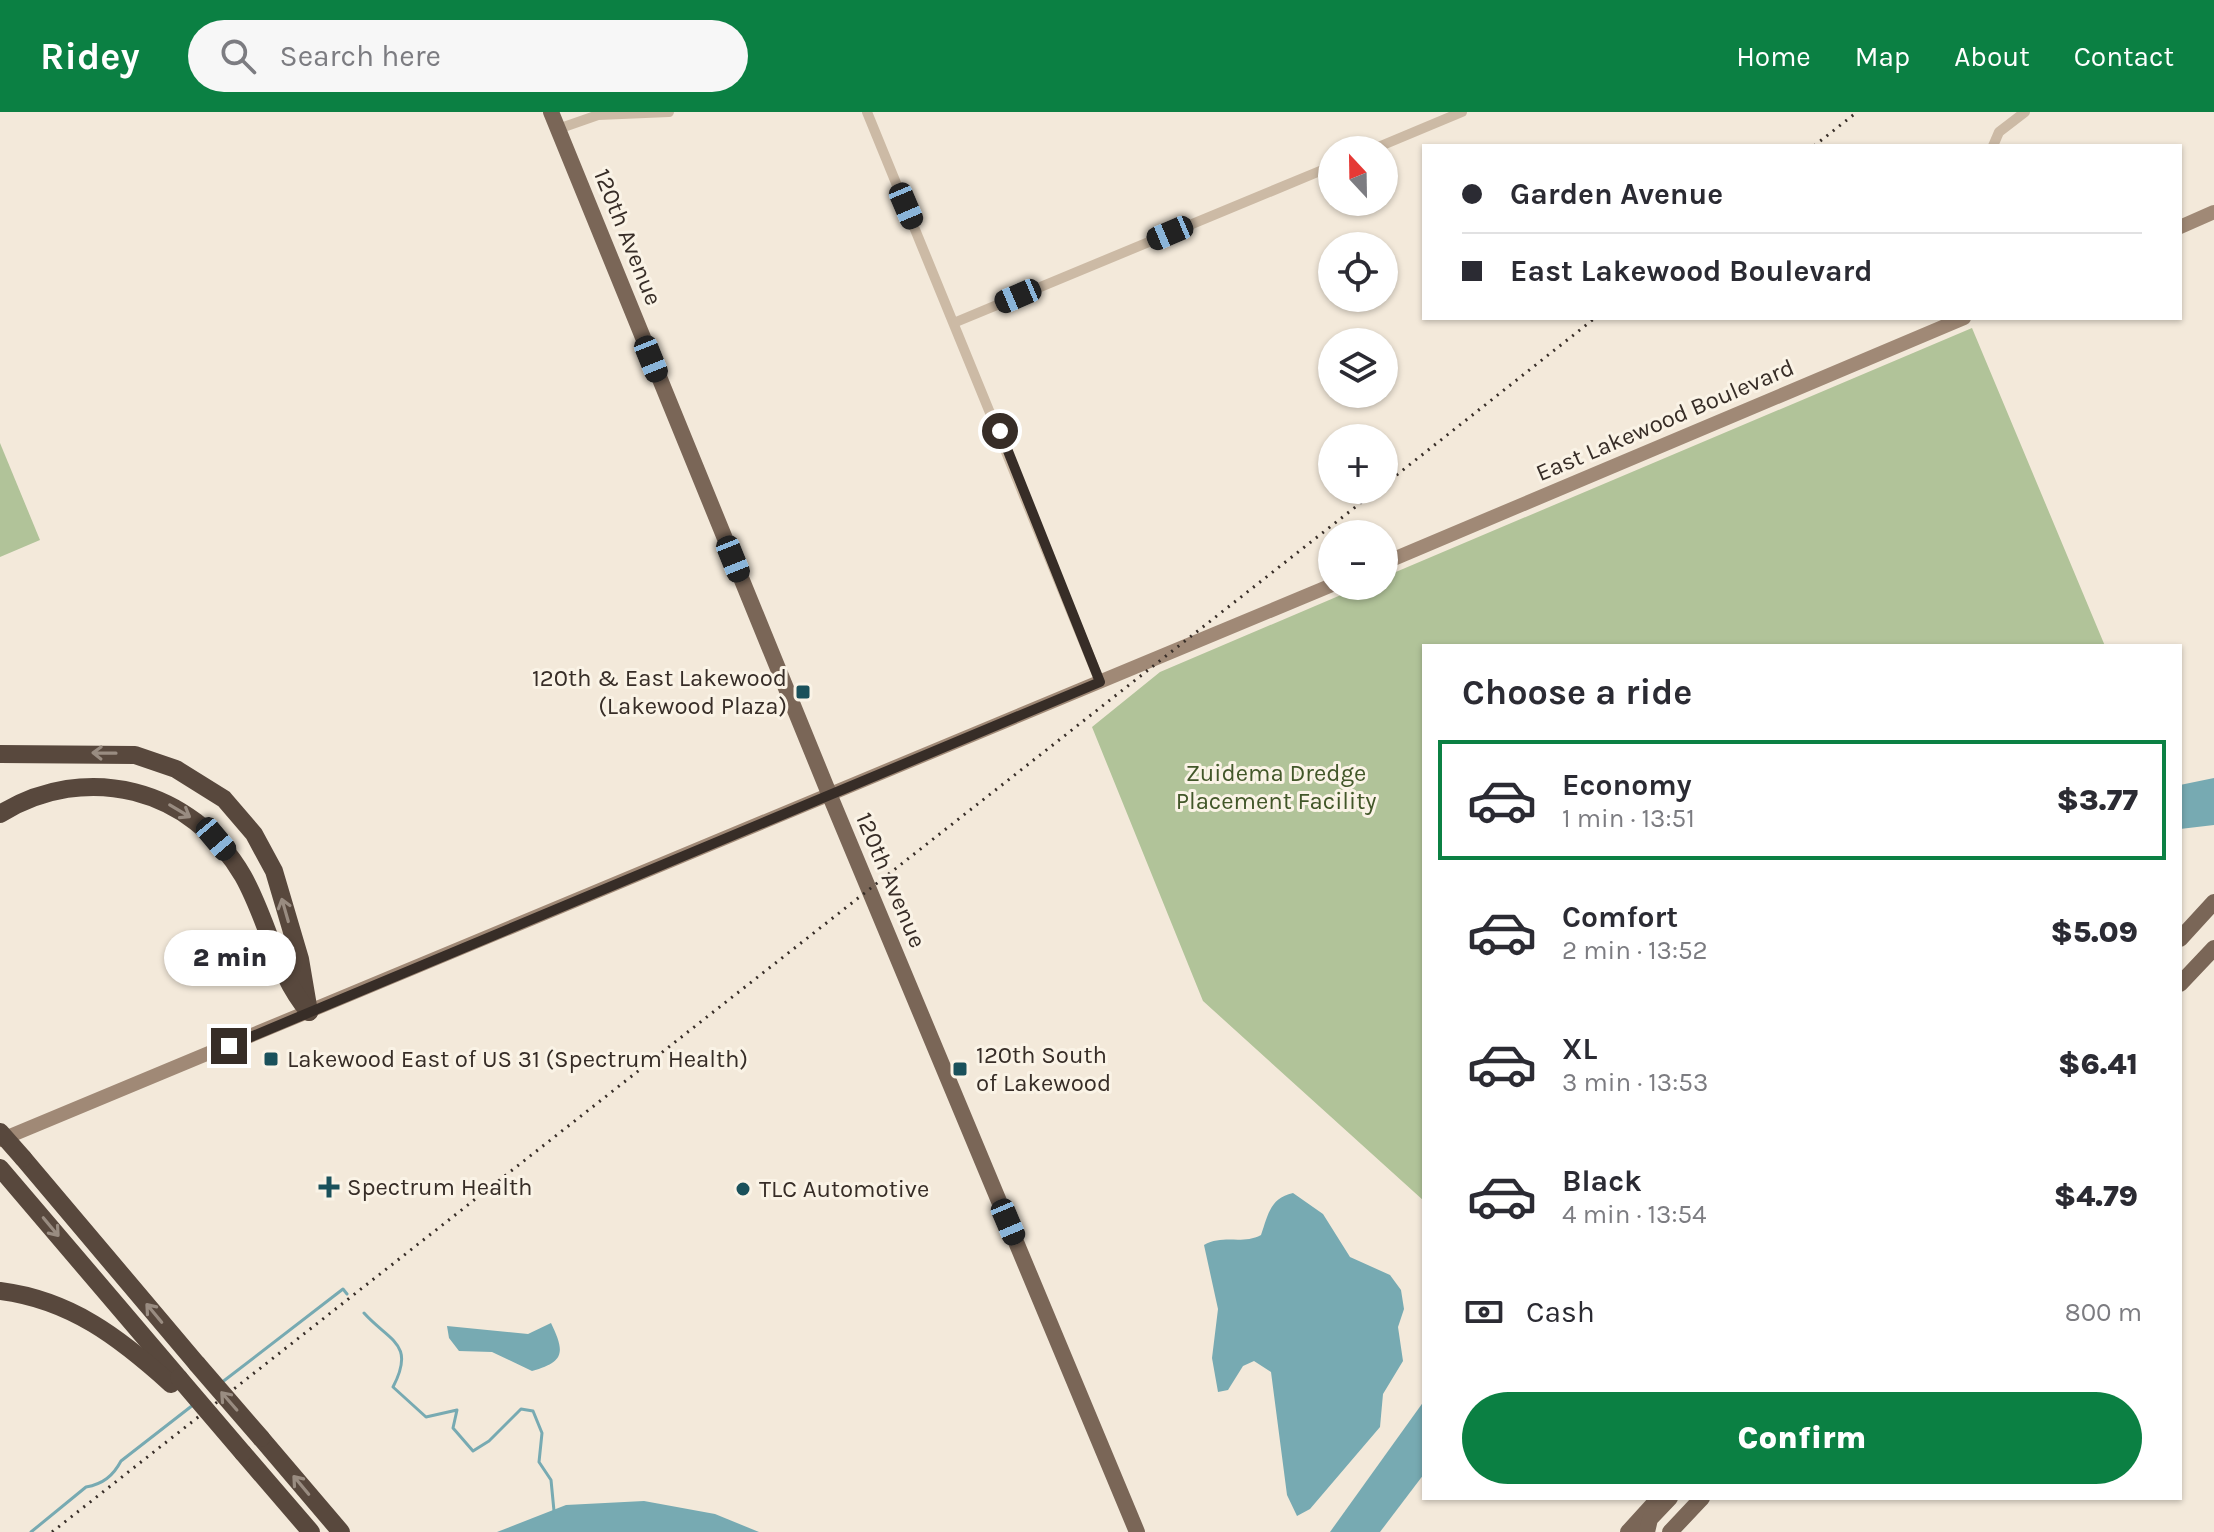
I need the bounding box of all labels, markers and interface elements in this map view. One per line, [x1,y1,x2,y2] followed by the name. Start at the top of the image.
[188,20,748,92] search box
[40,34,140,79] text: Ridey
[216,34,260,78] icon: search
[280,38,441,74] text: Search here
[1736,40,1811,73] text: Home
[1855,40,1910,73] text: Map
[1954,40,2030,73] text: About
[2074,40,2174,73] text: Contact
[1318,136,1398,216] north arrow
[1318,136,1398,600] map controls
[588,165,668,309] street label: 120th Avenue
[1510,176,1723,212] text: Garden Avenue
[886,179,926,233] car
[1143,213,1197,253] car
[1318,232,1398,312] button: locate
[1510,253,1873,289] text: East Lakewood Boulevard
[991,276,1045,316] car
[1318,328,1398,408] button: layers
[631,332,671,386] car
[1532,353,1798,487] street label: East Lakewood Boulevard
[982,413,1018,449] route start
[1318,424,1398,504] button: +
[1318,520,1398,600] button: −
[713,532,753,586] car
[532,664,787,720] place label: 120th & East Lakewood (Lakewood Plaza)
[1462,671,1692,713] text: Choose a ride
[794,683,812,701] marker: 120th & East Lakewood (Lakewood Plaza)
[91,745,118,761] one-way arrow
[1176,759,1376,815] park label: Zuidema Dredge Placement Facility
[1466,764,1538,836] icon: car
[1562,767,1692,803] text: Economy
[2057,782,2138,818] text: $3.77
[168,803,191,819] one-way arrow
[1562,803,1695,834] text: 1 min · 13:51
[850,808,932,952] street label: 120th Avenue
[191,813,241,865] car
[1466,896,1538,968] icon: car
[277,897,292,923] one-way arrow
[1562,899,1678,935] text: Comfort
[2050,914,2138,950] text: $5.09
[163,930,295,986] callout: 2 min
[1562,935,1708,966] text: 2 min · 13:52
[193,942,267,973] text: 2 min
[211,1028,247,1064] route end
[1466,1028,1538,1100] icon: car
[1562,1031,1597,1067] text: XL
[976,1041,1111,1097] place label: 120th South of Lakewood
[287,1045,748,1073] place label: Lakewood East of US 31 (Spectrum Health)
[2058,1046,2138,1082] text: $6.41
[262,1050,280,1068] marker: Lakewood East of US 31 (Spectrum Health)
[951,1060,969,1078] marker: 120th South of Lakewood
[1562,1067,1708,1098] text: 3 min · 13:53
[1466,1160,1538,1232] icon: car
[1562,1163,1642,1199] text: Black
[347,1173,532,1201] place label: Spectrum Health
[759,1175,929,1203] place label: TLC Automotive
[318,1176,340,1198] marker: Spectrum Health
[2054,1178,2138,1214] text: $4.79
[734,1180,752,1198] marker: TLC Automotive
[988,1195,1028,1249] car
[1562,1199,1707,1230] text: 4 min · 13:54
[42,1216,60,1237] one-way arrow
[1462,1290,1506,1334] icon: cash
[1526,1294,1595,1330] text: Cash
[2065,1297,2142,1328] text: 800 m
[145,1303,163,1324] one-way arrow
[220,1391,238,1412] one-way arrow
[1462,1392,2142,1484] button: Confirm
[292,1475,310,1496] one-way arrow

